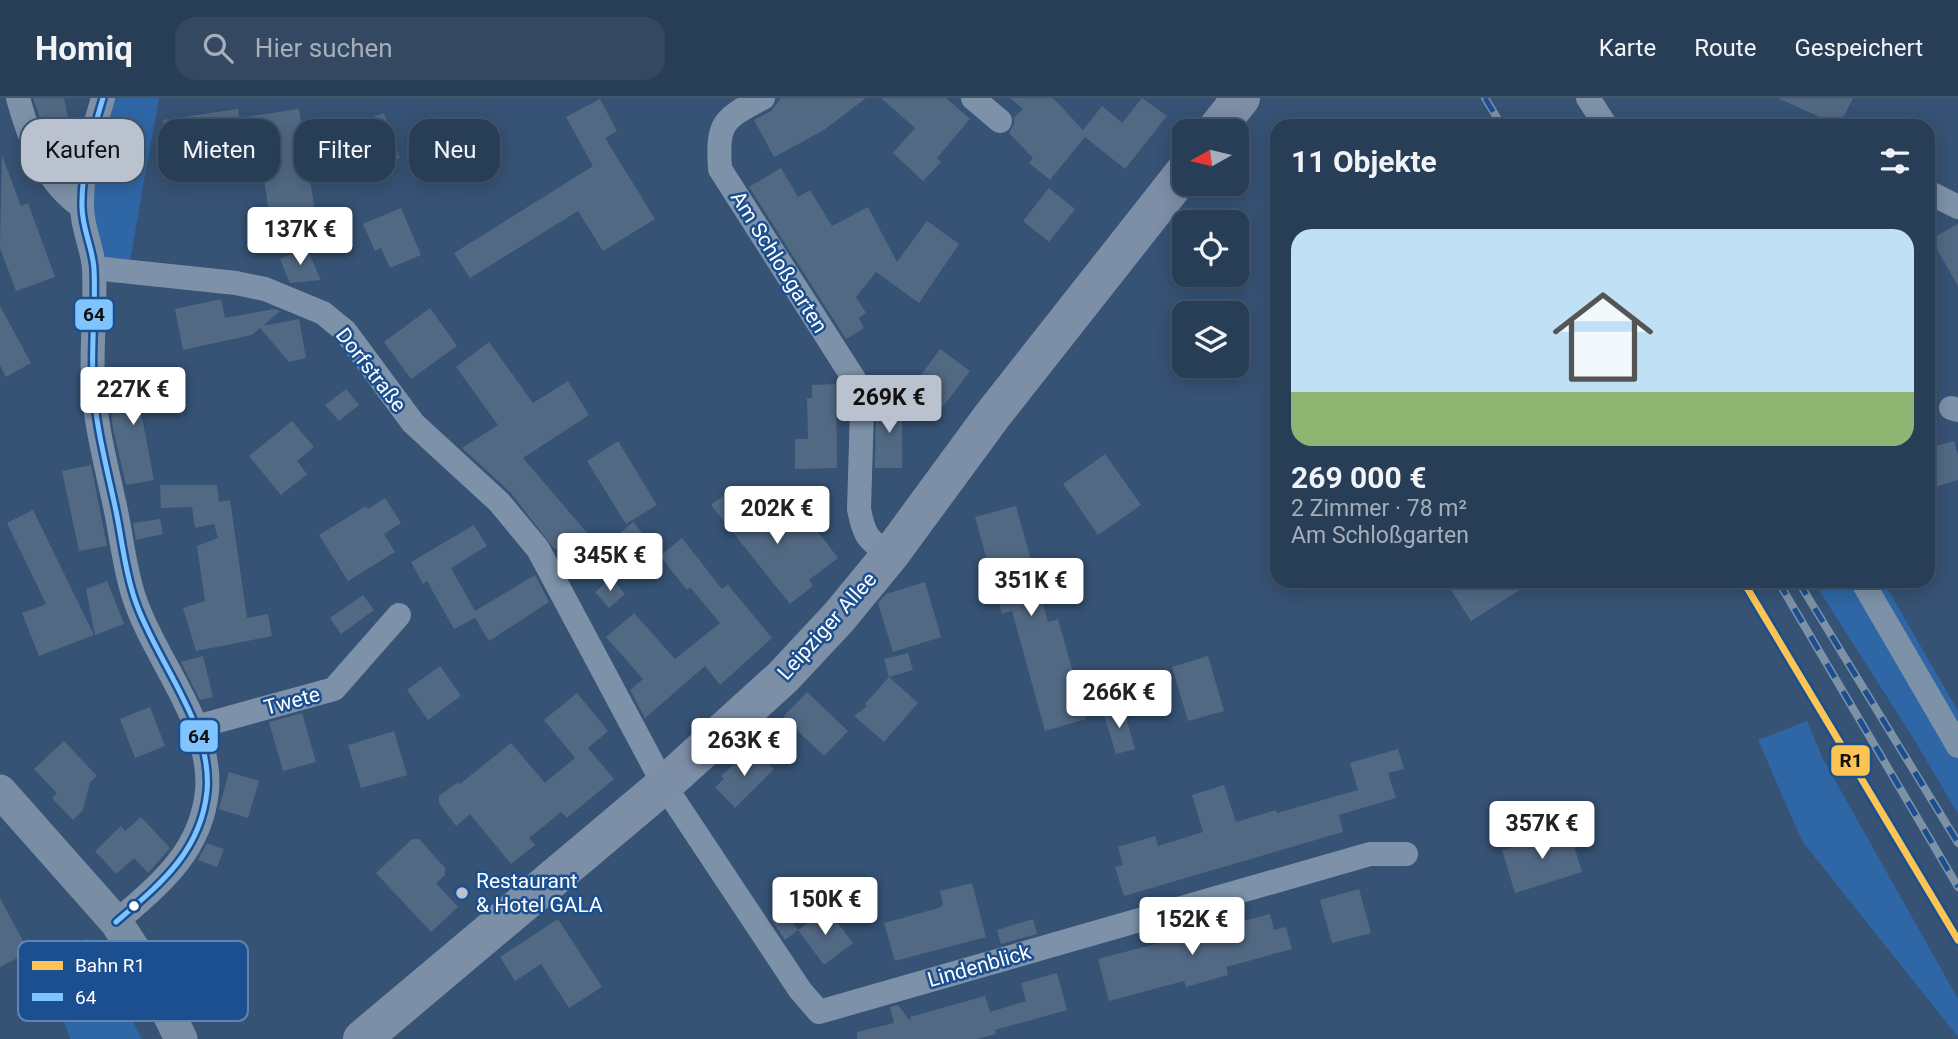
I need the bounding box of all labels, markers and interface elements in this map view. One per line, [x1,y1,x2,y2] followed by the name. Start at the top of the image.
[175,17,665,80] search box
[35,29,133,68] text: Homiq
[199,29,237,67] icon: search
[255,33,393,63] text: Hier suchen
[1599,34,1656,62] text: Karte
[1694,34,1756,62] text: Route
[1794,34,1923,62] text: Gespeichert
[21,119,144,182] chip: Kaufen
[158,119,280,182] chip: Mieten
[294,119,395,182] chip: Filter
[409,119,500,182] chip: Neu
[1172,119,1250,196] north arrow
[1172,119,1249,378] map controls
[1876,142,1914,180] icon: filters
[1291,144,1437,179] text: 11 Objekte
[726,187,832,337] street label: Am Schloßgarten
[243,208,357,267] pin: 137K €
[1172,210,1249,287] button: locate
[263,216,337,243] text: 137K €
[1540,274,1666,400] icon: home
[74,298,114,331] line badge: 64
[1172,301,1249,378] button: layers
[83,303,105,326] text: 64
[331,323,411,417] street label: Dorfstraße
[76,368,190,427] pin: 227K €
[96,376,170,403] text: 227K €
[832,376,946,435] pin: 269K €
[852,384,926,411] text: 269K €
[1291,460,1426,495] text: 269 000 €
[720,486,834,546] pin: 202K €
[740,495,814,522] text: 202K €
[1291,495,1467,522] text: 2 Zimmer · 78 m²
[1291,522,1469,549] text: Am Schloßgarten
[553,533,667,593] pin: 345K €
[573,542,647,569] text: 345K €
[974,559,1088,618] pin: 351K €
[773,567,881,685] street label: Leipziger Allee
[994,567,1068,594] text: 351K €
[1062,670,1176,730] pin: 266K €
[1082,679,1156,706] text: 266K €
[261,682,323,720] street label: Twete
[687,718,801,778] pin: 263K €
[179,719,219,753] line badge: 64
[188,725,210,748] text: 64
[707,727,781,754] text: 263K €
[1830,744,1871,777] line badge: R1
[1839,749,1863,772] text: R1
[1485,802,1599,861] pin: 357K €
[1505,810,1579,837] text: 357K €
[476,869,603,917] place label: Restaurant & Hotel GALA
[768,878,882,937] pin: 150K €
[454,885,470,901] marker: Restaurant & Hotel GALA
[788,886,862,913] text: 150K €
[1135,898,1249,957] pin: 152K €
[127,899,141,913] unlabelled marker
[1155,906,1229,933] text: 152K €
[925,940,1034,992] street label: Lindenblick
[18,941,248,1021] legend
[75,954,145,977] text: Bahn R1
[75,986,97,1009] text: 64

